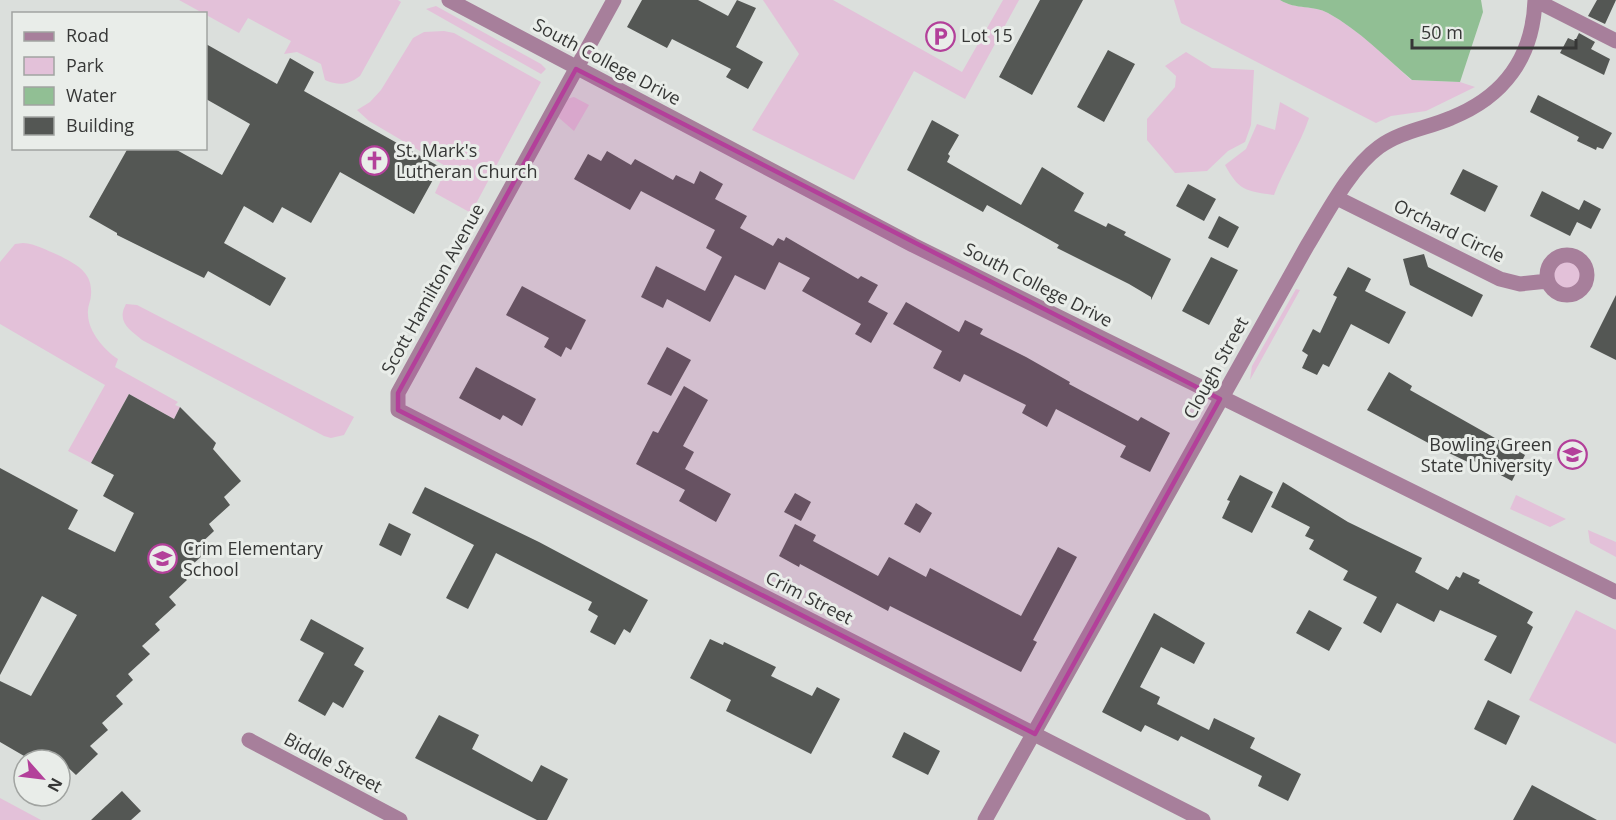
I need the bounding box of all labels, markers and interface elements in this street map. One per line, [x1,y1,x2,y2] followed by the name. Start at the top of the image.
[12,12,207,150] legend
[529,12,685,110] street label: South College Drive
[1412,12,1576,50] scale bar
[924,20,956,52] parking icon: Lot 15
[1421,20,1463,44] text: 50 m
[66,23,109,47] text: Road
[961,23,1013,47] place label: Lot 15
[66,53,104,77] text: Park
[66,83,117,107] text: Water
[66,113,134,137] text: Building
[396,138,538,183] place label: St. Mark's Lutheran Church
[359,145,391,177] church icon: St. Mark's Lutheran Church
[1390,193,1509,267] street label: Orchard Circle
[375,199,489,378] street label: Scott Hamilton Avenue
[960,236,1117,332] street label: South College Drive
[1177,312,1253,423] street label: Clough Street
[1421,432,1553,477] place label: Bowling Green State University
[1557,439,1589,471] school or university icon: Bowling Green State University
[183,536,324,581] place label: Crim Elementary School
[146,543,178,575] school or university icon: Crim Elementary School
[762,565,857,629] street label: Crim Street
[280,726,387,798] street label: Biddle Street
[12,748,72,808] north arrow
[42,774,68,796] text: N

